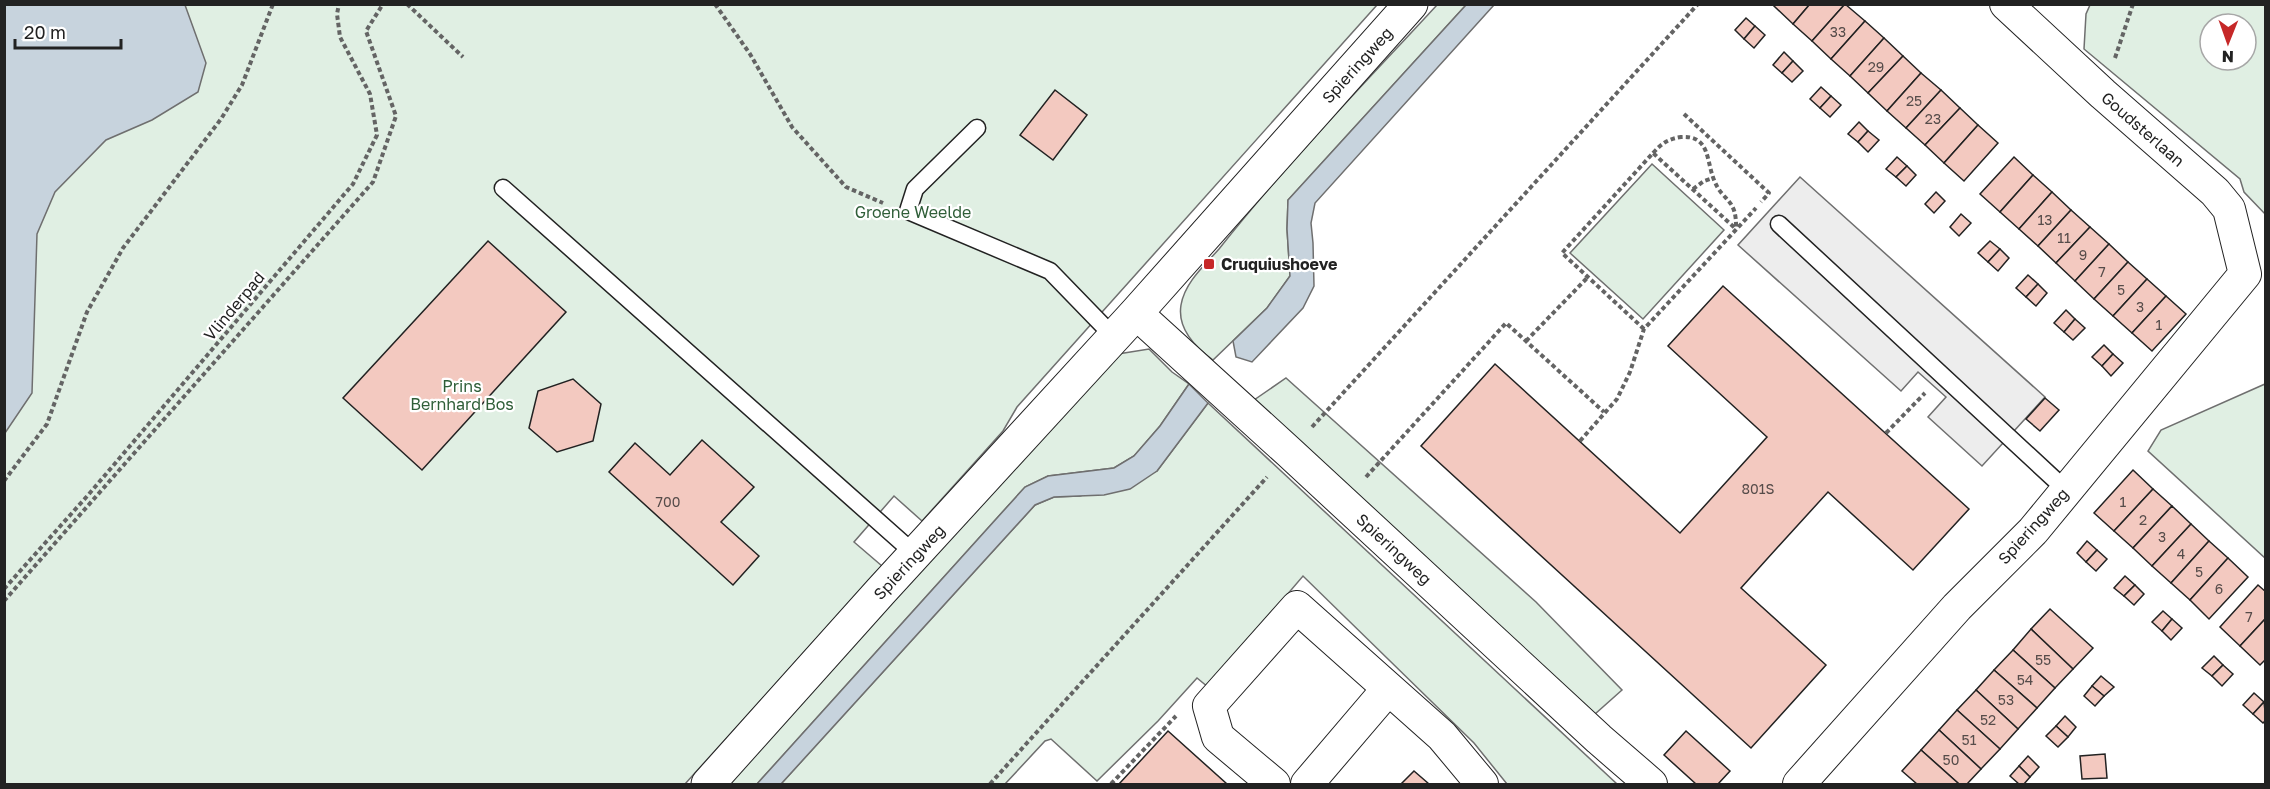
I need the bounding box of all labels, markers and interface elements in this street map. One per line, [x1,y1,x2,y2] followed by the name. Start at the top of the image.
[15,12,122,50] scale bar
[2198,12,2258,72] north arrow
[24,21,66,43] text: 20 m
[1318,23,1396,107] street label: Spieringweg
[1830,23,1846,40] house number: 33
[2221,47,2234,67] text: N
[1868,58,1884,75] house number: 29
[2097,87,2189,171] street label: Goudsterlaan
[1906,92,1922,109] house number: 25
[1925,110,1941,127] house number: 23
[855,202,971,222] park label: Groene Weelde
[2038,211,2052,228] house number: 13
[2057,229,2071,246] house number: 11
[2079,246,2087,263] house number: 9
[1221,254,1337,274] place label: Cruquiushoeve
[1202,257,1216,271] marker: Cruquiushoeve
[2098,263,2106,280] house number: 7
[199,267,269,345] street label: Vlinderpad
[2117,281,2125,298] house number: 5
[2136,298,2144,315] house number: 3
[2156,316,2163,333] house number: 1
[410,376,514,414] park label: Prins Bernhard Bos
[1742,480,1775,497] house number: 801S
[1994,484,2072,568] street label: Spieringweg
[656,493,680,510] house number: 700
[2120,493,2127,510] house number: 1
[1352,509,1436,589] street label: Spieringweg
[2139,511,2147,528] house number: 2
[869,520,949,604] street label: Spieringweg
[2158,528,2166,545] house number: 3
[2177,545,2185,562] house number: 4
[2195,563,2203,580] house number: 5
[2215,580,2223,597] house number: 6
[2245,608,2253,625] house number: 7
[2035,651,2051,668] house number: 55
[2017,671,2033,688] house number: 54
[1998,691,2014,708] house number: 53
[1980,711,1996,728] house number: 52
[1962,731,1977,748] house number: 51
[1943,751,1959,768] house number: 50

